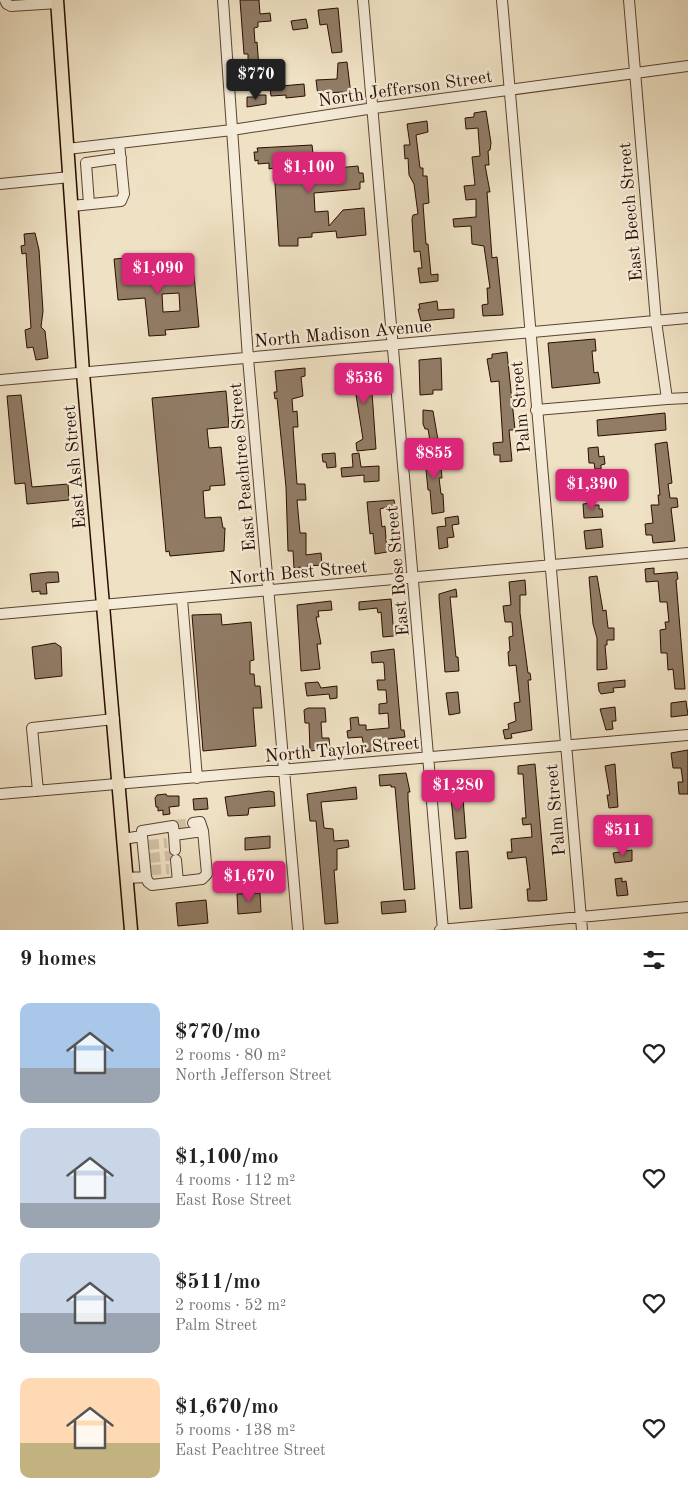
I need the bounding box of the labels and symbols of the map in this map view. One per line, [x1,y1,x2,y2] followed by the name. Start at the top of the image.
[226,58,286,101] pin: $770
[317,68,494,110] street label: North Jefferson Street
[616,141,646,282] street label: East Beech Street
[268,152,350,194] pin: $1,100
[117,252,199,295] pin: $1,090
[254,317,433,351] street label: North Madison Avenue
[508,360,534,454] street label: Palm Street
[334,362,394,405] pin: $536
[227,382,259,552] street label: East Peachtree Street
[61,404,89,530] street label: East Ash Street
[404,438,464,480] pin: $855
[551,468,633,511] pin: $1,390
[383,505,413,637] street label: East Rose Street
[228,558,368,588] street label: North Best Street
[264,734,420,766] street label: North Taylor Street
[543,763,569,857] street label: Palm Street
[417,770,499,812] pin: $1,280
[593,814,653,857] pin: $511
[208,860,290,903] pin: $1,670

